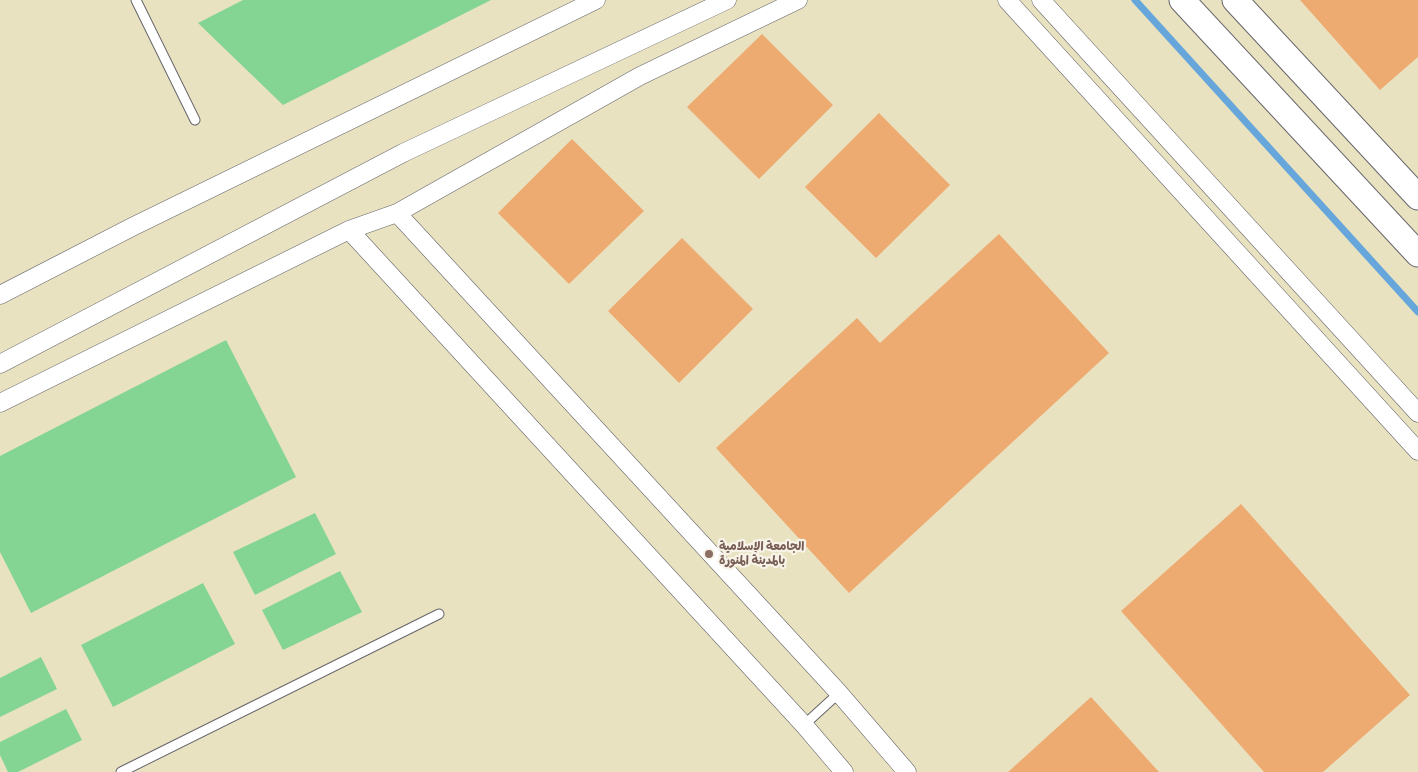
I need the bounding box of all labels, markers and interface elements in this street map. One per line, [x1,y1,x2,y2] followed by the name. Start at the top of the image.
[719,540,804,568] place label: الجامعة الإسلامية بالمدينة المنورة
[703,548,715,560] marker: الجامعة الإسلامية بالمدينة المنورة

